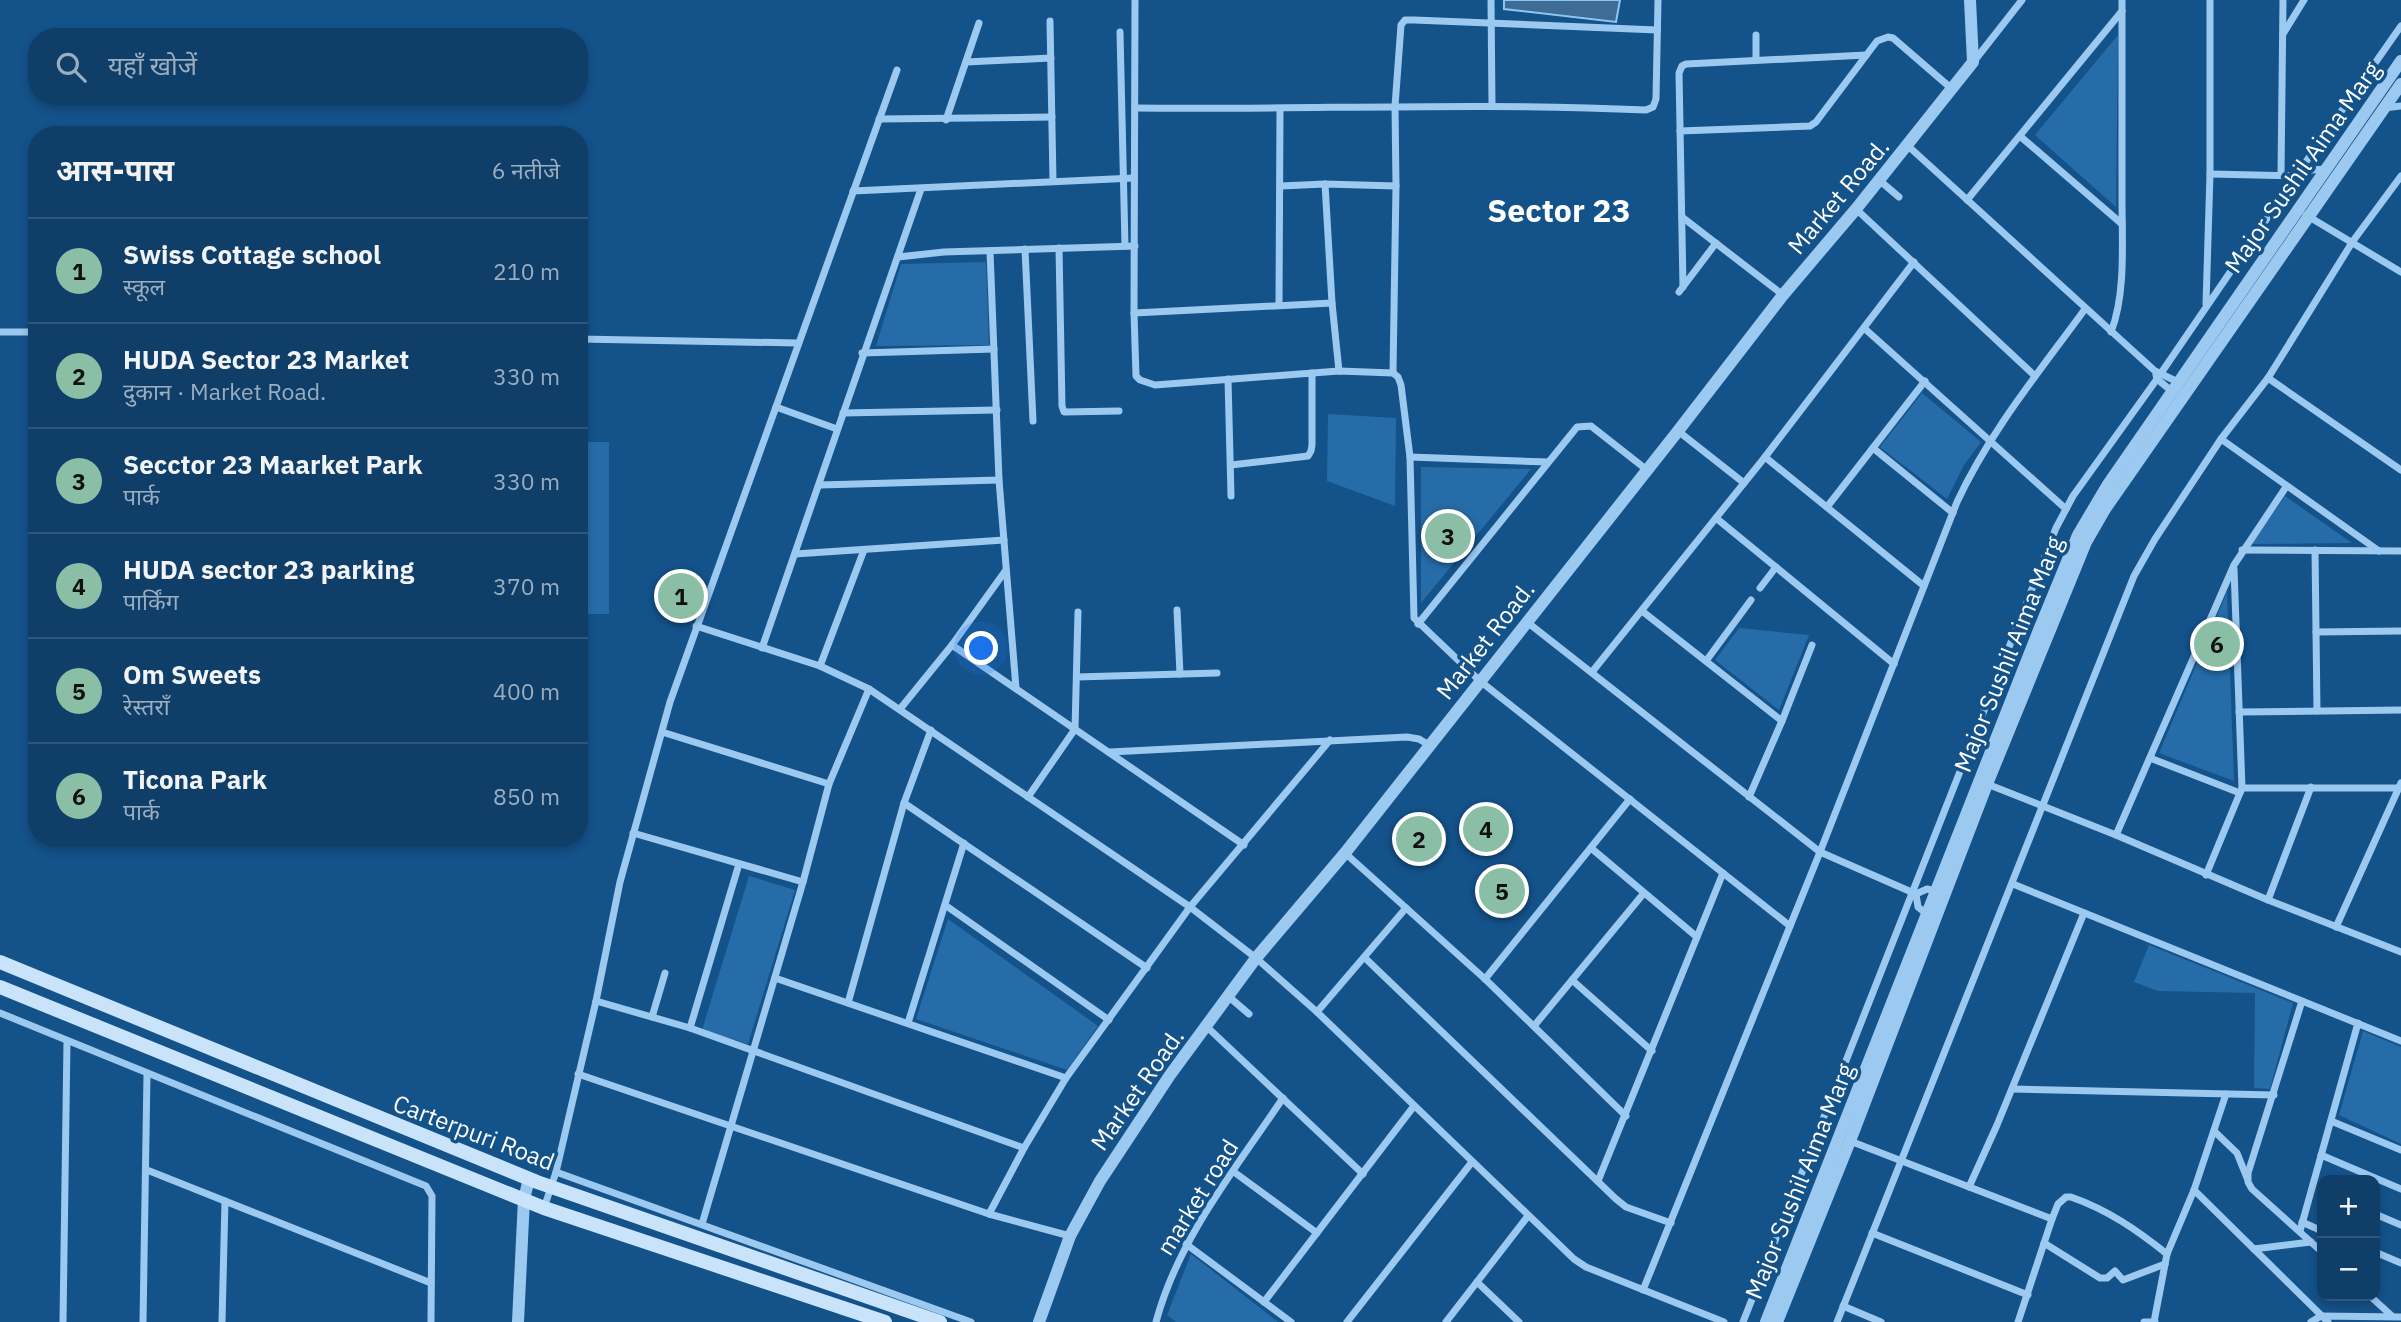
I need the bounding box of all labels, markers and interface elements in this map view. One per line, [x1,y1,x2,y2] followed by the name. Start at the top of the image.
[28,28,588,105] search box
[52,48,90,86] icon: search
[108,48,197,82] text: यहाँ खोजें
[2217,55,2387,279] street label: Major Sushil Aima Marg
[1780,131,1896,261] street label: Market Road.
[56,150,174,189] text: आस-पास
[492,155,560,185] text: 6 नतीजे
[1487,189,1631,231] district label: Sector 23
[123,237,381,271] text: Swiss Cottage school
[72,256,86,286] text: 1
[493,256,560,286] text: 210 m
[123,271,165,301] text: स्कूल
[123,342,409,376] text: HUDA Sector 23 Market
[72,361,86,391] text: 2
[493,361,560,391] text: 330 m
[123,376,326,406] text: दुकान · Market Road.
[123,447,422,481] text: Secctor 23 Maarket Park
[72,466,86,496] text: 3
[493,466,560,496] text: 330 m
[123,481,160,511] text: पार्क
[1425,510,1471,562] pin: 3
[1946,531,2070,777] street label: Major Sushil Aima Marg
[123,552,414,586] text: HUDA sector 23 parking
[658,570,704,622] pin: 1
[72,571,86,601] text: 4
[493,571,560,601] text: 370 m
[1429,574,1541,706] street label: Market Road.
[123,586,179,616] text: पार्किंग
[2194,618,2240,670] pin: 6
[964,631,998,665] your location
[123,657,261,691] text: Om Sweets
[72,676,86,706] text: 5
[493,676,560,706] text: 400 m
[123,691,170,721] text: रेस्तराँ
[123,762,267,796] text: Ticona Park
[72,781,86,811] text: 6
[493,781,560,811] text: 850 m
[123,796,160,826] text: पार्क
[1463,803,1509,855] pin: 4
[1396,813,1442,865] pin: 2
[1479,865,1525,917] pin: 5
[1083,1022,1191,1156] street label: Market Road.
[1737,1058,1861,1304] street label: Major Sushil Aima Marg
[389,1087,559,1177] street label: Carterpuri Road
[1149,1133,1245,1261] street label: market road
[2317,1175,2380,1301] map controls
[2317,1175,2380,1238] button: +
[2317,1238,2380,1301] button: −

